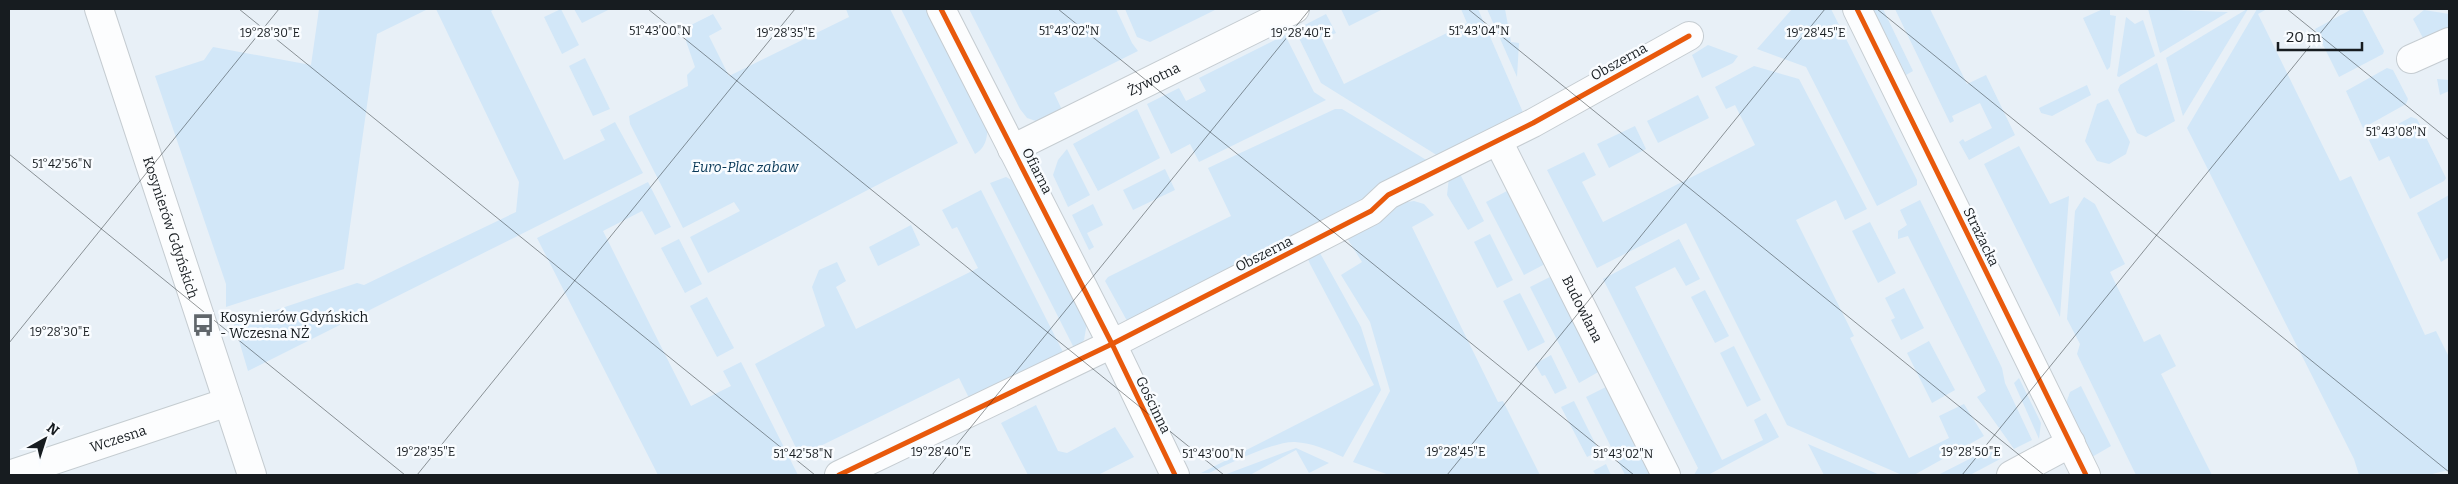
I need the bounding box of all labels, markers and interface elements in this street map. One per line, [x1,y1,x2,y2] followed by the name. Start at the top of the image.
[2278,20,2362,52] scale bar
[629,24,691,38] text: 51°43'00"N
[1039,24,1100,38] text: 51°43'02"N
[1448,24,1510,38] text: 51°43'04"N
[240,26,300,40] text: 19°28'30"E
[757,26,815,40] text: 19°28'35"E
[1271,26,1331,40] text: 19°28'40"E
[1787,26,1845,40] text: 19°28'45"E
[2286,28,2322,46] text: 20 m
[1588,39,1651,84] street label: Obszerna
[1125,59,1183,99] street label: Żywotna
[2365,125,2427,139] text: 51°43'08"N
[1018,145,1056,197] street label: Ofiarna
[140,154,202,301] street label: Kosynierów Gdyńskich
[32,157,92,171] text: 51°42'56"N
[692,159,799,176] park label: Euro-Plac zabaw
[1960,205,2003,269] street label: Strażacka
[1232,232,1296,276] street label: Obszerna
[1559,273,1607,346] street label: Budowlana
[220,309,368,342] place label: Kosynierów Gdyńskich - Wczesna NŻ
[190,312,216,338] bus stop icon: Kosynierów Gdyńskich - Wczesna NŻ
[30,325,90,339] text: 19°28'30"E
[1132,374,1174,437] street label: Gościnna
[20,414,70,464] north arrow
[43,419,63,439] text: N
[88,421,149,456] street label: Wczesna
[397,445,455,459] text: 19°28'35"E
[911,445,971,459] text: 19°28'40"E
[1427,445,1485,459] text: 19°28'45"E
[1941,445,2001,459] text: 19°28'50"E
[773,447,833,461] text: 51°42'58"N
[1182,447,1244,461] text: 51°43'00"N
[1593,447,1654,461] text: 51°43'02"N

